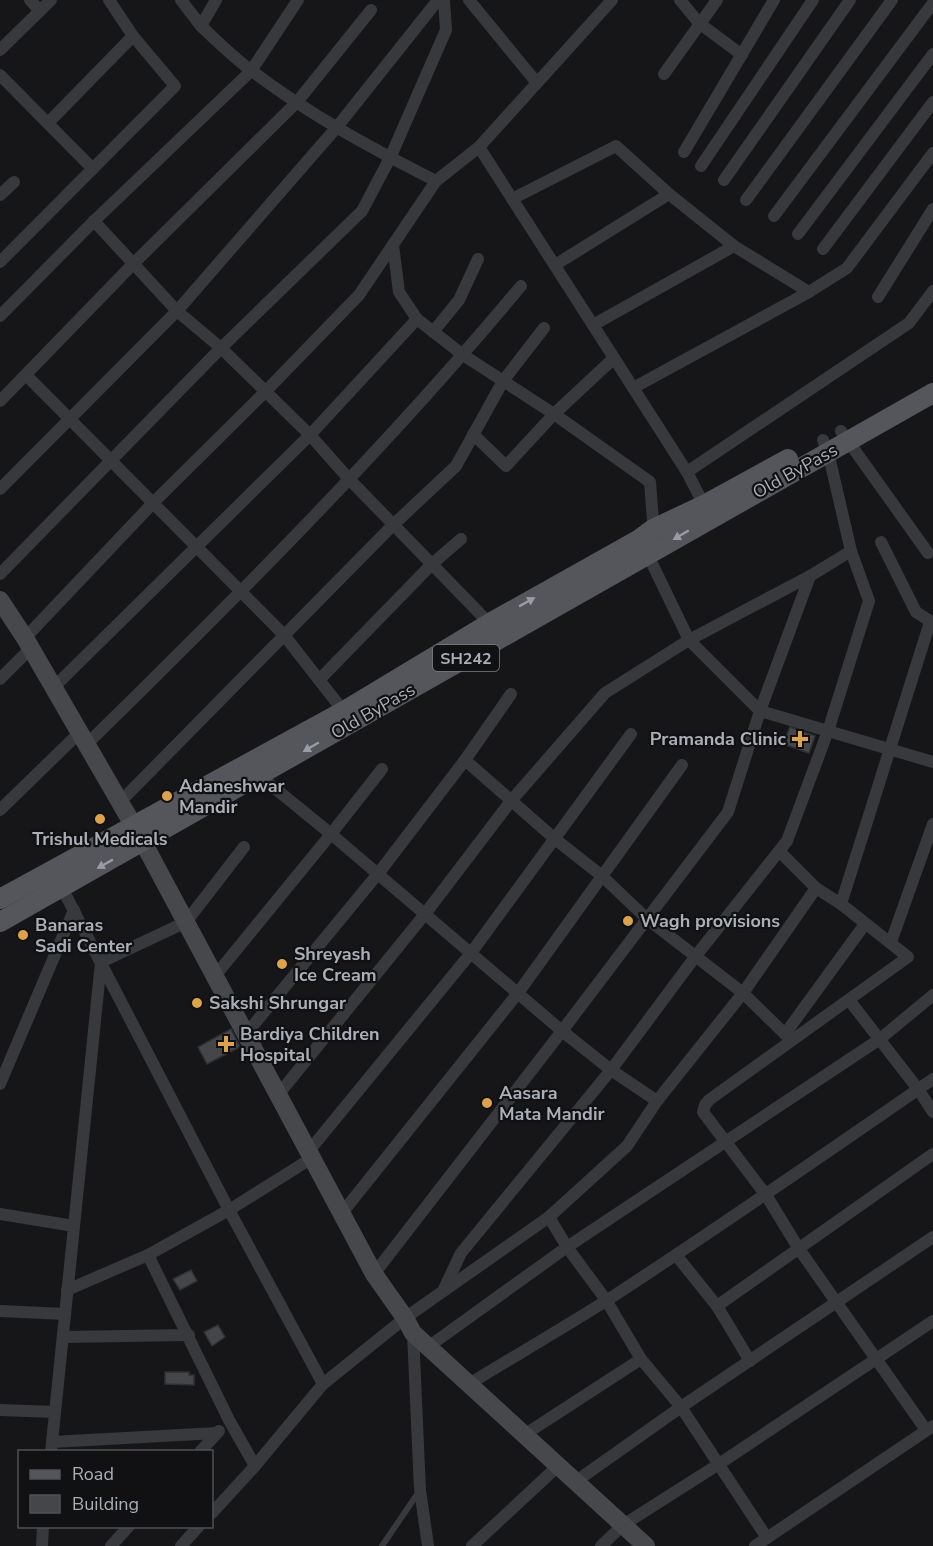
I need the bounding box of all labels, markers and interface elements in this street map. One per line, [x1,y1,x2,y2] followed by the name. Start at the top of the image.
[748,438,842,504] street label: Old ByPass
[673,530,689,541] one-way arrow
[518,598,535,608] one-way arrow
[433,645,499,671] road number: SH242
[327,677,419,745] street label: Old ByPass
[650,727,786,751] place label: Pramanda Clinic
[791,730,809,748] marker: Pramanda Clinic
[303,741,319,752] one-way arrow
[179,774,285,819] place label: Adaneshwar Mandir
[160,789,174,803] marker: Adaneshwar Mandir
[93,812,107,826] marker: Trishul Medicals
[32,827,168,851] place label: Trishul Medicals
[96,859,113,869] one-way arrow
[640,909,780,933] place label: Wagh provisions
[35,913,132,958] place label: Banaras Sadi Center
[621,914,635,928] marker: Wagh provisions
[16,928,30,942] marker: Banaras Sadi Center
[294,942,377,987] place label: Shreyash Ice Cream
[275,957,289,971] marker: Shreyash Ice Cream
[209,991,346,1015] place label: Sakshi Shrungar
[190,996,204,1010] marker: Sakshi Shrungar
[240,1022,380,1067] place label: Bardiya Children Hospital
[217,1035,235,1053] marker: Bardiya Children Hospital
[499,1081,605,1126] place label: Aasara Mata Mandir
[480,1096,494,1110] marker: Aasara Mata Mandir
[18,1450,213,1528] legend
[72,1462,114,1486] text: Road
[72,1492,139,1516] text: Building

